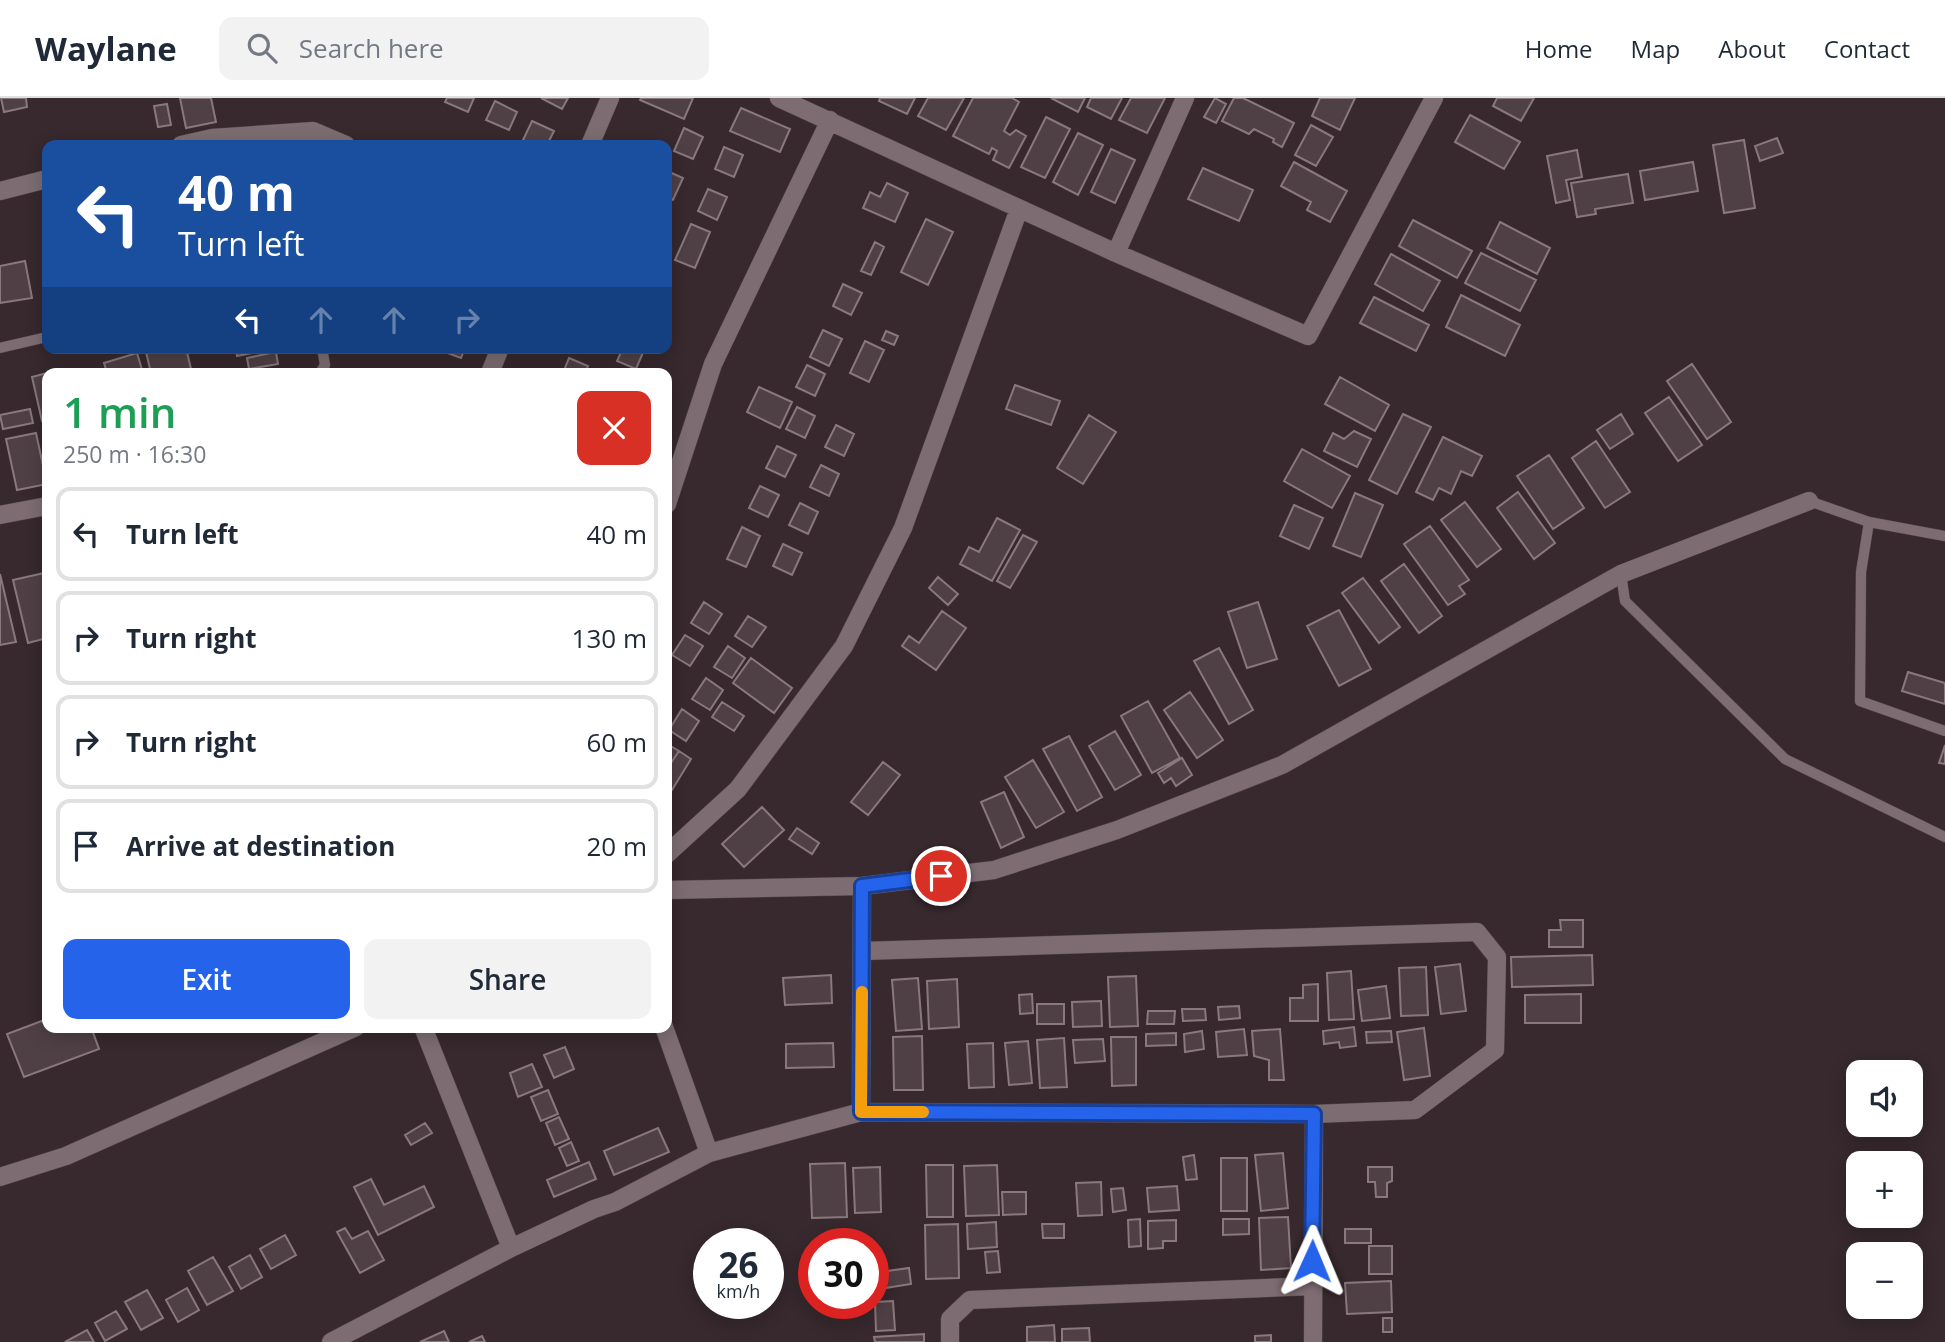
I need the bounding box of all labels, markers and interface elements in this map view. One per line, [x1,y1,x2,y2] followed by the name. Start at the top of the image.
[219,17,709,80] search box
[35,26,177,71] text: Waylane
[243,29,281,67] icon: search
[299,30,444,66] text: Search here
[1525,32,1593,65] text: Home
[1631,32,1680,65] text: Map
[1718,32,1786,65] text: About
[1824,32,1910,65] text: Contact
[178,159,295,225] text: 40 m
[63,168,154,259] icon: left
[178,222,304,265] text: Turn left
[229,301,267,339] icon: left
[302,301,340,339] icon: ahead
[375,301,413,339] icon: ahead
[448,301,486,339] icon: right
[63,383,176,440] text: 1 min
[577,391,651,465] button: close
[63,438,206,470] text: 250 m · 16:30
[67,515,105,553] icon: left
[126,516,238,552] text: Turn left
[586,516,647,552] text: 40 m
[67,619,105,657] icon: right
[126,620,257,656] text: Turn right
[572,620,647,656] text: 130 m
[67,723,105,761] icon: right
[126,724,257,760] text: Turn right
[586,724,647,760] text: 60 m
[67,827,105,865] icon: arrive
[126,828,395,864] text: Arrive at destination
[586,828,647,864] text: 20 m
[911,846,971,906] pin
[922,857,960,895] icon: arrive
[63,939,350,1019] button: Exit
[364,939,651,1019] button: Share
[1846,1060,1923,1319] map controls
[1846,1060,1923,1137] button: sound
[1846,1151,1923,1228] button: +
[1275,1224,1349,1298] position arrow
[798,1228,889,1319] speed limit sign: 30
[718,1241,759,1288] text: 26
[1846,1242,1923,1319] button: −
[717,1279,760,1303] text: km/h

